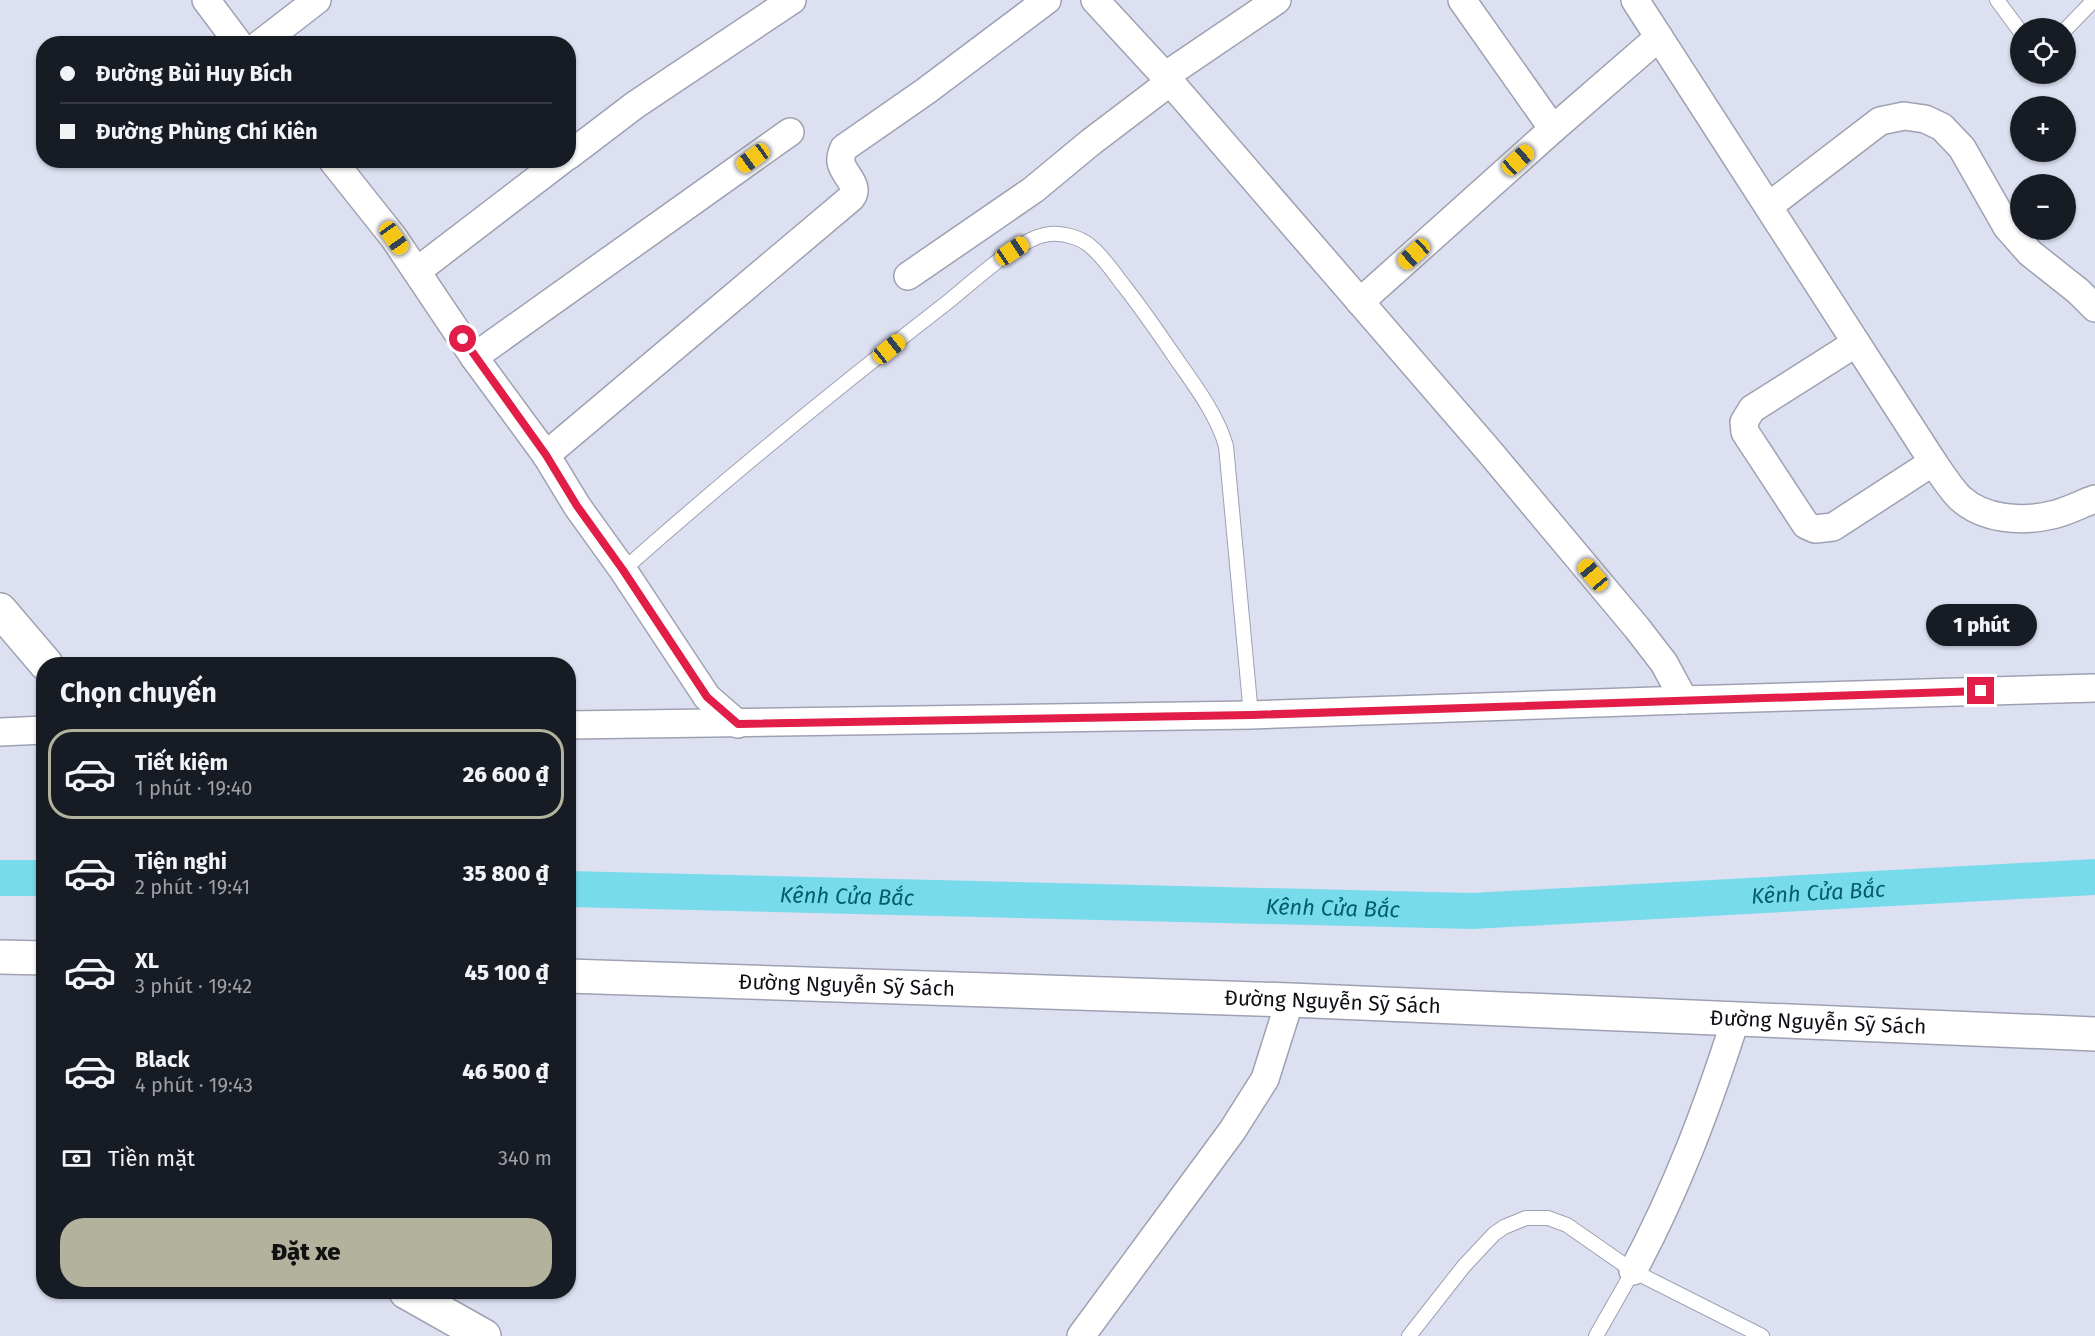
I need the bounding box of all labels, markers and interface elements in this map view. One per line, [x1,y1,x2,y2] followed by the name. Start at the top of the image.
[2010,18,2076,240] map controls
[2010,18,2076,84] button: locate
[96,60,293,87] text: Đường Bùi Huy Bích
[2010,96,2076,162] button: +
[96,118,318,145] text: Đường Phùng Chí Kiên
[733,140,773,176] car
[1499,141,1537,179] car
[2010,174,2076,240] button: −
[376,218,412,258] car
[992,233,1032,269] car
[1395,235,1433,273] car
[449,325,476,352] route start
[869,331,909,367] car
[1575,555,1611,595] car
[1926,604,2036,646] callout: 1 phút
[1953,613,2010,637] text: 1 phút
[60,677,217,709] text: Chọn chuyến
[1967,677,1994,704] route end
[63,747,117,801] icon: car
[135,749,228,776] text: Tiết kiệm
[463,761,549,788] text: 26 600 ₫
[135,776,252,800] text: 1 phút · 19:40
[63,846,117,900] icon: car
[135,848,227,875] text: Tiện nghi
[463,860,549,887] text: 35 800 ₫
[135,875,250,899] text: 2 phút · 19:41
[1750,875,1887,909] water label: Kênh Cửa Bắc
[779,881,915,911] water label: Kênh Cửa Bắc
[1265,892,1401,923] water label: Kênh Cửa Bắc
[63,945,117,999] icon: car
[135,947,159,974] text: XL
[465,959,549,986] text: 45 100 ₫
[738,969,956,1002] street label: Đường Nguyễn Sỹ Sách
[135,974,252,998] text: 3 phút · 19:42
[1224,985,1441,1019] street label: Đường Nguyễn Sỹ Sách
[1709,1005,1927,1040] street label: Đường Nguyễn Sỹ Sách
[63,1044,117,1098] icon: car
[135,1046,190,1073] text: Black
[462,1058,549,1085] text: 46 500 ₫
[135,1073,253,1097] text: 4 phút · 19:43
[60,1142,93,1175] icon: cash
[108,1145,195,1172] text: Tiền mặt
[498,1146,552,1170] text: 340 m
[60,1218,552,1287] button: Đặt xe

